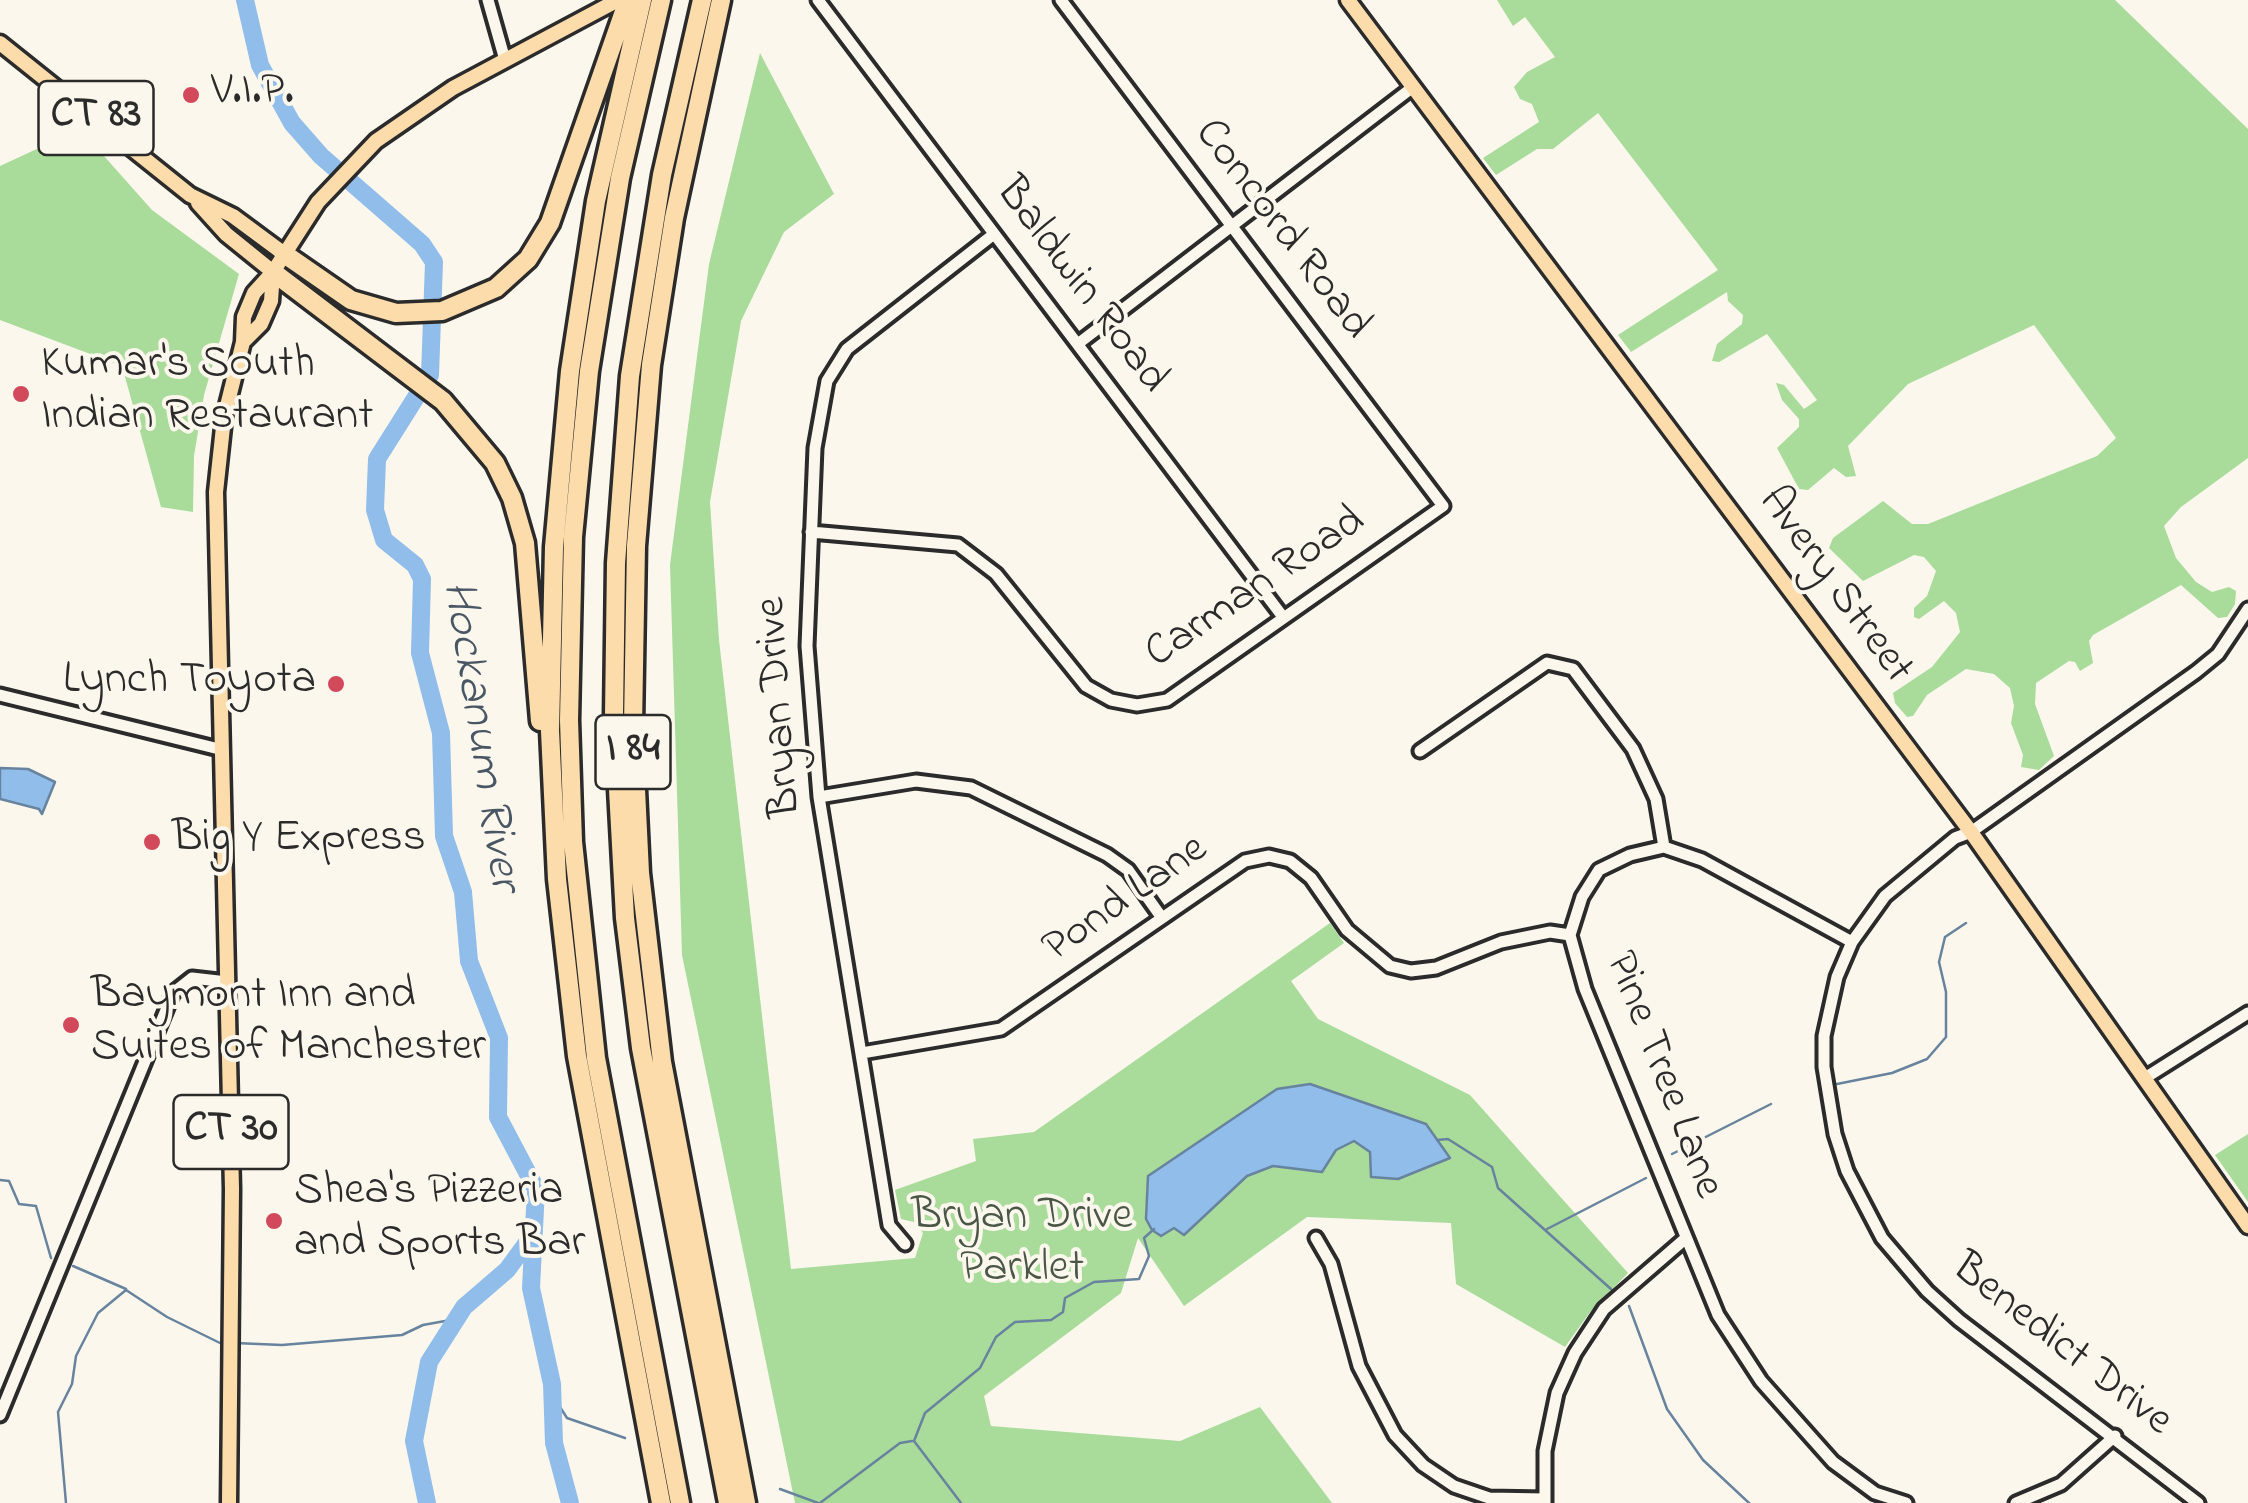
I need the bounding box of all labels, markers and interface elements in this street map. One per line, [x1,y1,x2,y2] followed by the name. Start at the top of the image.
[211,68,294,122] place label: V.I.P.
[38,81,154,155] road number: CT 83
[180,84,202,106] marker: V.I.P.
[1180,110,1380,352] street label: Concord Road
[980,168,1178,406] street label: Baldwin Road
[41,341,373,447] place label: Kumar's South Indian Restaurant
[10,383,32,405] marker: Kumar's South Indian Restaurant
[1743,478,1923,696] street label: Avery Street
[1137,497,1377,683] street label: Carman Road
[424,577,530,895] water label: Hockanum River
[747,595,817,819] street label: Bryan Drive
[63,657,316,711] place label: Lynch Toyota
[325,673,347,695] marker: Lynch Toyota
[596,715,670,789] road number: I 84
[172,815,426,869] place label: Big Y Express
[1034,825,1220,977] street label: Pond Lane
[141,831,163,853] marker: Big Y Express
[1589,945,1733,1207] street label: Pine Tree Lane
[91,972,486,1078] place label: Baymont Inn and Suites of Manchester
[60,1014,82,1036] marker: Baymont Inn and Suites of Manchester
[174,1095,288,1169] road number: CT 30
[294,1168,586,1274] place label: Shea's Pizzeria and Sports Bar
[912,1193,1132,1299] park label: Bryan Drive Parklet
[263,1210,285,1232] marker: Shea's Pizzeria and Sports Bar
[1938,1244,2182,1450] street label: Benedict Drive

